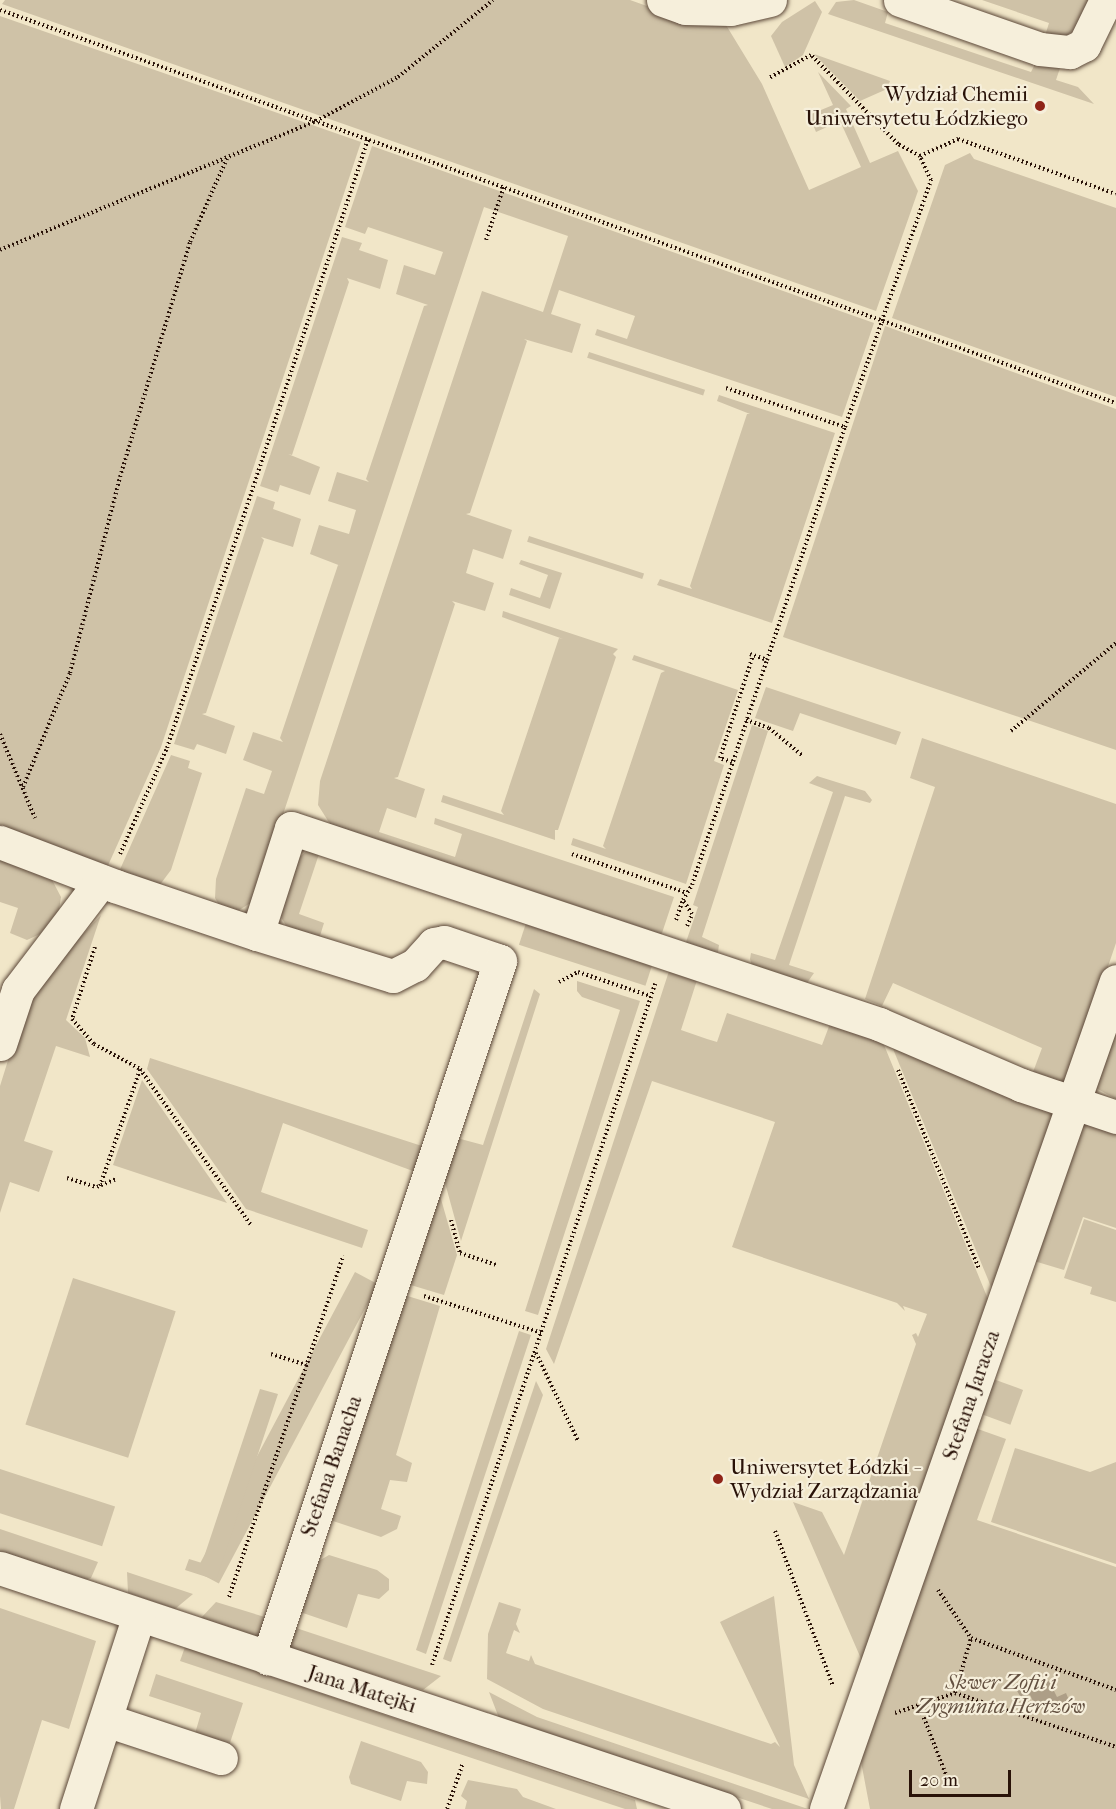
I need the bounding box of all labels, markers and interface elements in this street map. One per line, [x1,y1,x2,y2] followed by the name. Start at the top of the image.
[805,81,1028,131] place label: Wydział Chemii Uniwersytetu Łódzkiego
[1033,99,1047,113] marker: Wydział Chemii Uniwersytetu Łódzkiego
[937,1327,1005,1463] street label: Stefana Jaracza
[295,1392,367,1540] street label: Stefana Banacha
[730,1454,919,1504] place label: Uniwersytet Łódzki - Wydział Zarządzania
[711,1472,725,1486] marker: Uniwersytet Łódzki - Wydział Zarządzania
[305,1660,419,1718] street label: Jana Matejki
[917,1669,1085,1719] park label: Skwer Zofii i Zygmunta Hertzów
[912,1758,1014,1796] scale bar
[920,1770,958,1791] text: 20 m

